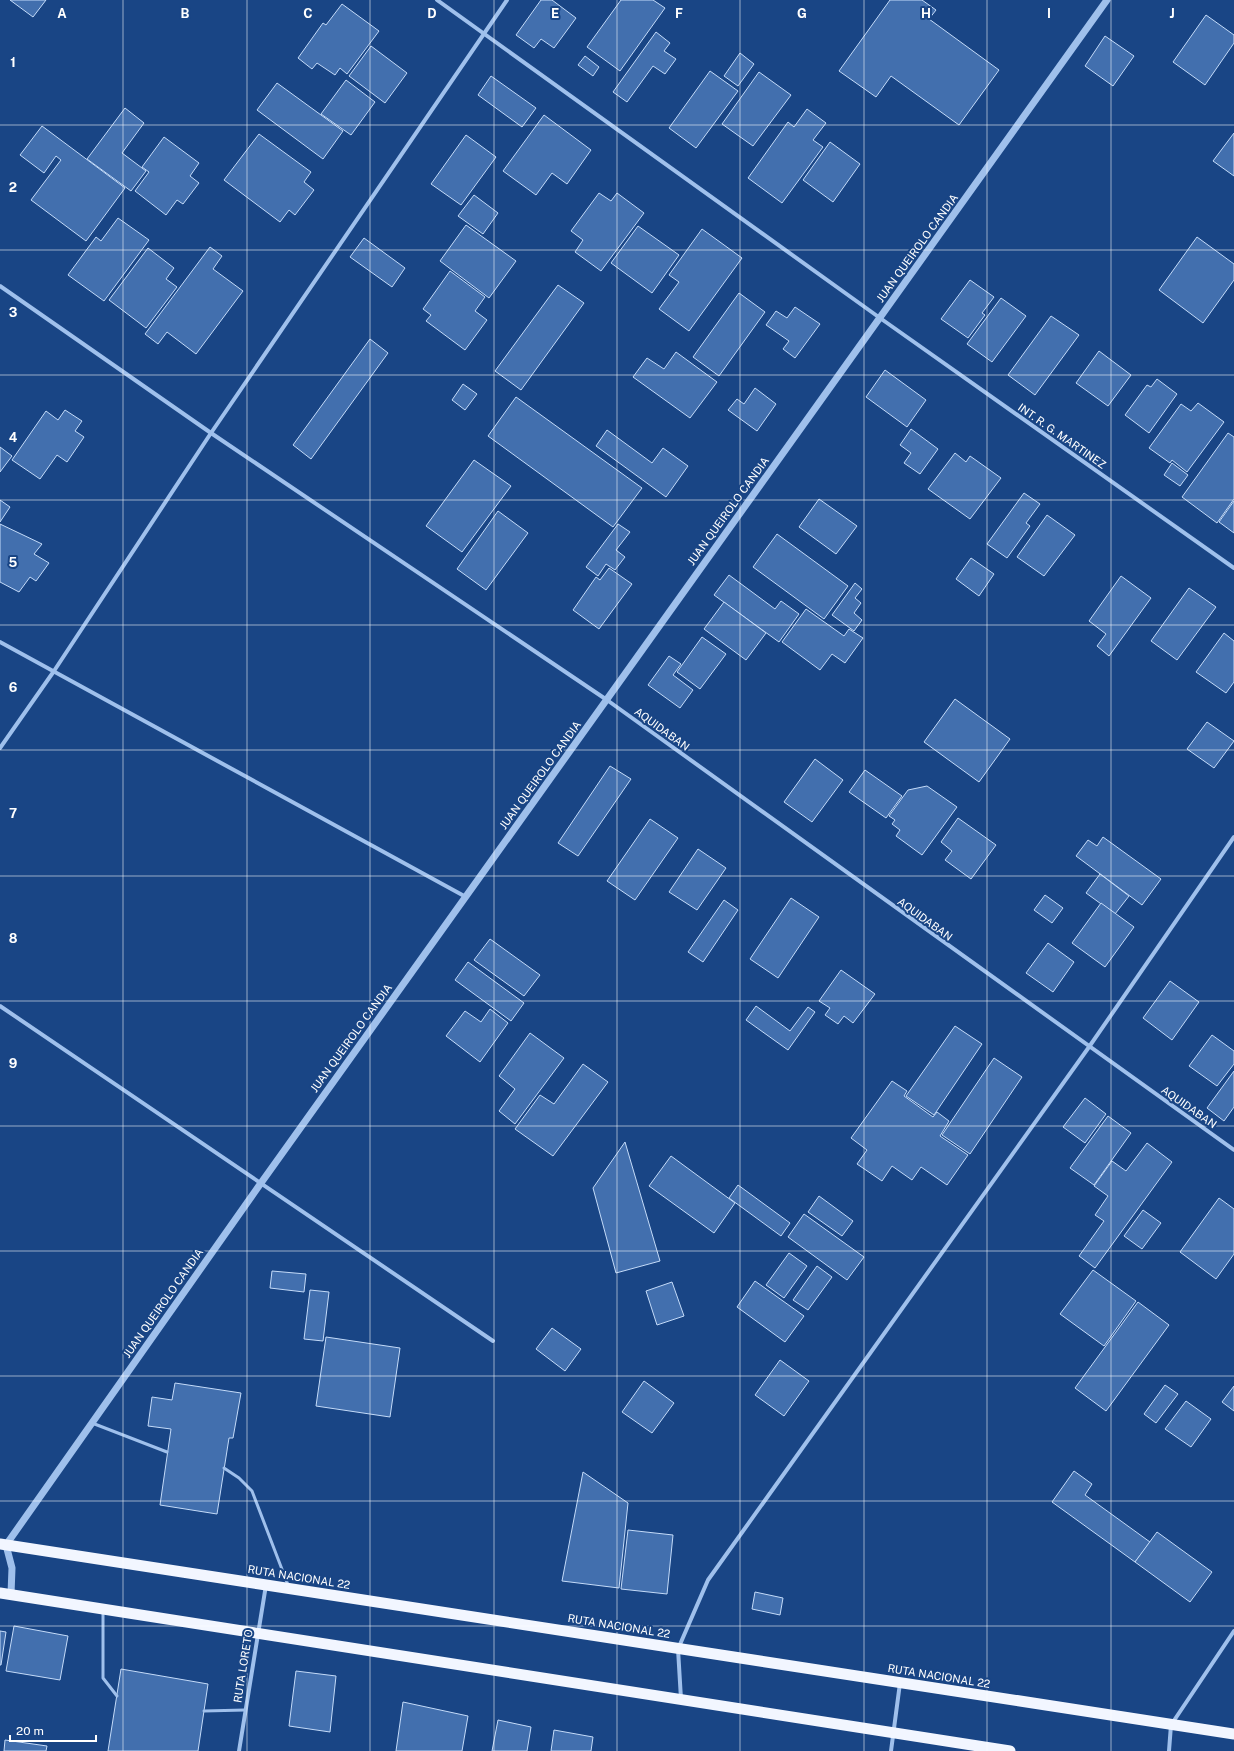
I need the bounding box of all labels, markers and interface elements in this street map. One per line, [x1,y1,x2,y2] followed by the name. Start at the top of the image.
[57,6,67,21] text: A
[181,6,190,21] text: B
[303,6,313,21] text: C
[427,6,437,21] text: D
[551,6,559,21] text: E
[675,6,683,21] text: F
[797,6,807,21] text: G
[921,6,931,21] text: H
[1047,6,1051,21] text: I
[1169,6,1175,21] text: J
[10,55,16,70] text: 1
[9,180,17,195] text: 2
[874,192,960,304] street label: JUAN QUEIROLO CANDIA
[9,305,18,320] text: 3
[1016,401,1108,471] street label: INT. R. G. MARTINEZ
[9,430,18,445] text: 4
[685,455,771,567] street label: JUAN QUEIROLO CANDIA
[9,555,18,570] text: 5
[9,680,18,695] text: 6
[632,705,692,753] street label: AQUIDABAN
[497,719,583,831] street label: JUAN QUEIROLO CANDIA
[9,806,17,821] text: 7
[895,895,955,943] street label: AQUIDABAN
[9,931,18,946] text: 8
[308,982,394,1094] street label: JUAN QUEIROLO CANDIA
[9,1056,17,1071] text: 9
[1159,1083,1219,1131] street label: AQUIDABAN
[121,1246,205,1360] street label: JUAN QUEIROLO CANDIA
[247,1563,352,1591] street label: RUTA NACIONAL 22
[567,1612,672,1640] street label: RUTA NACIONAL 22
[231,1628,255,1704] street label: RUTA LORETO
[887,1662,992,1690] street label: RUTA NACIONAL 22
[10,1717,96,1743] scale bar
[16,1724,44,1738] text: 20 m

